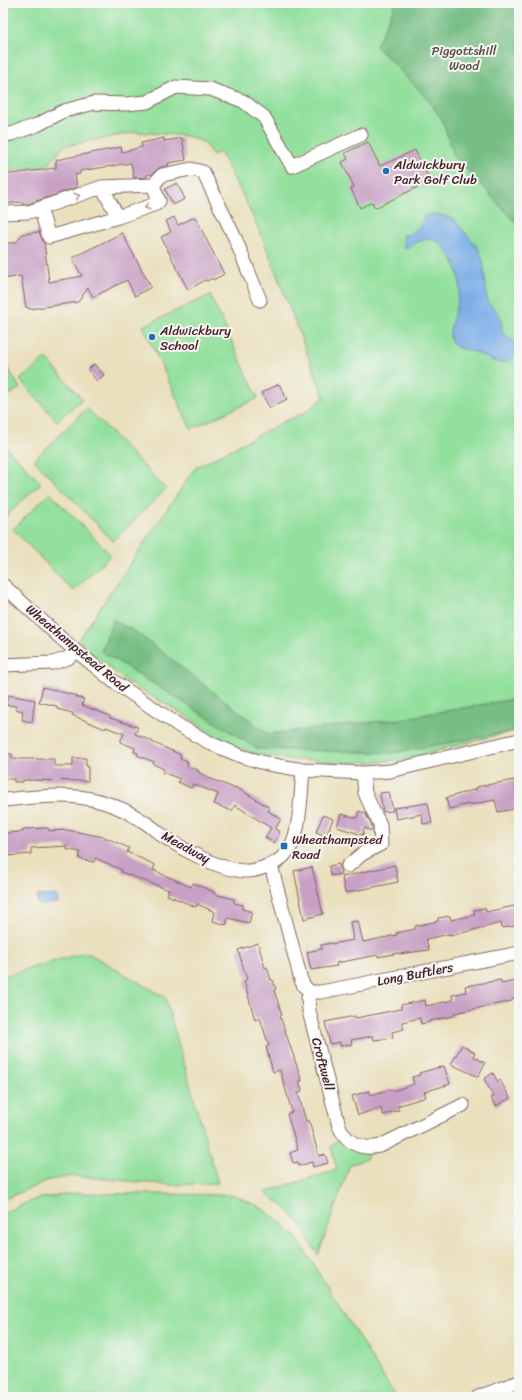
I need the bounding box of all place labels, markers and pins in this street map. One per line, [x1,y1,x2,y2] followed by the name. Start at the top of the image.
[393,153,477,191] place label: Aldwickbury Park Golf Club
[381,166,391,176] marker: Aldwickbury Park Golf Club
[159,319,231,357] place label: Aldwickbury School
[147,332,157,342] marker: Aldwickbury School
[292,828,384,866] place label: Wheathampsted Road
[279,841,289,851] marker: Wheathampsted Road

